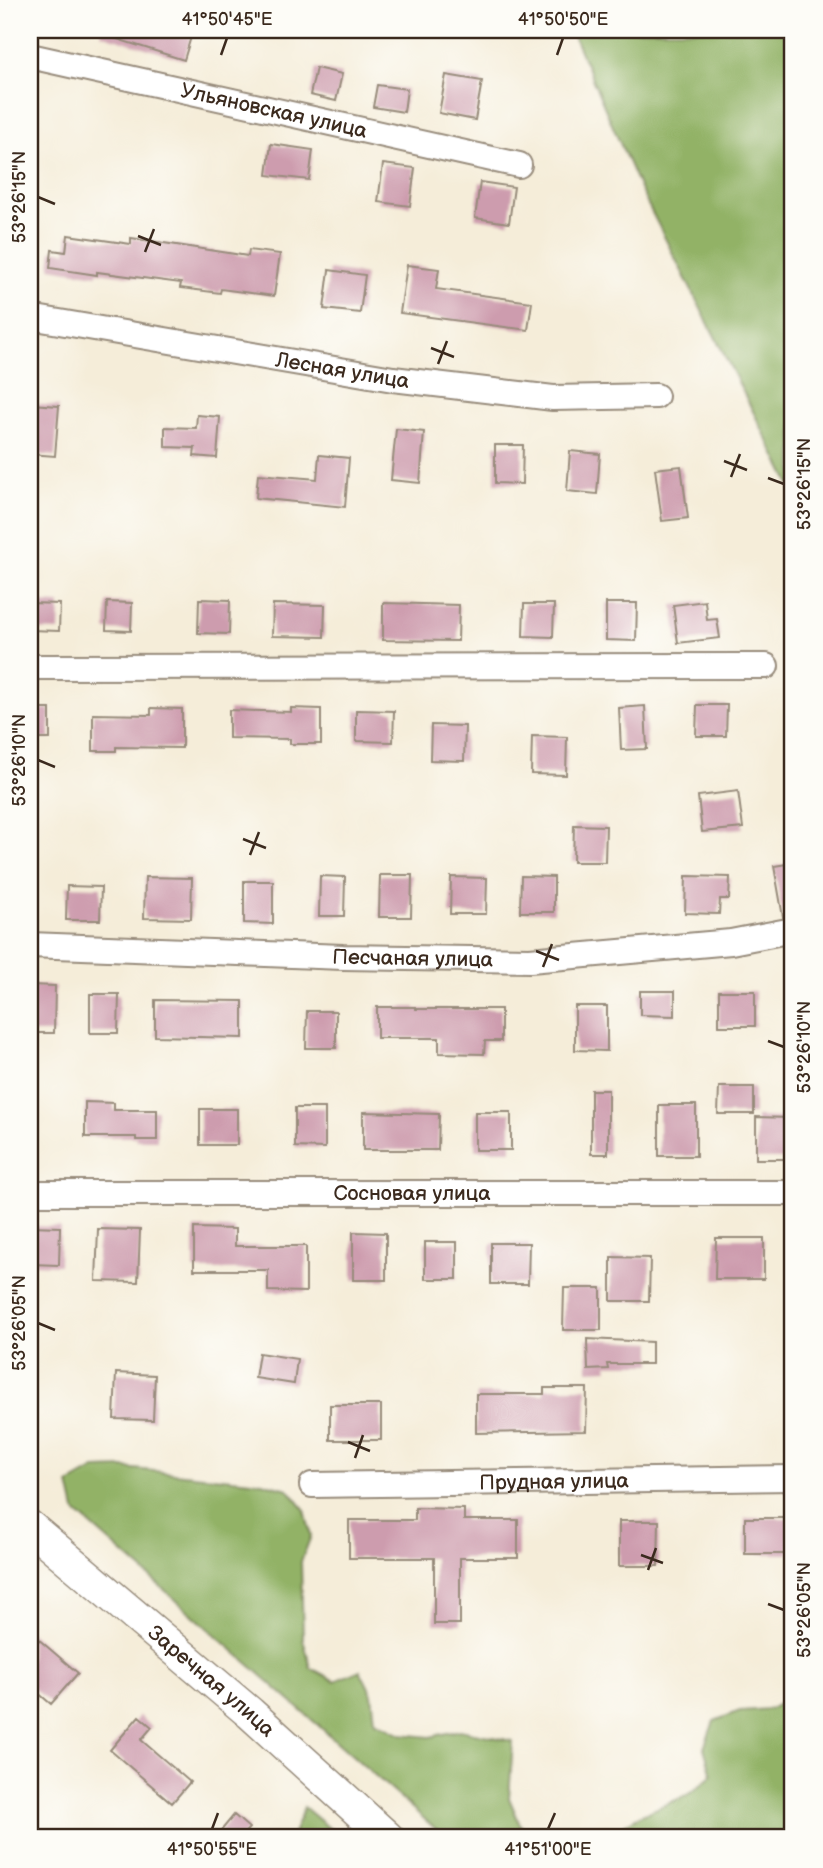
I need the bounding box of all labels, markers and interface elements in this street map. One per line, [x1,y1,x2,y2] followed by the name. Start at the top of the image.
[181,9,273,30] text: 41°50'45"E
[518,9,608,30] text: 41°50'50"E
[178,77,370,143] street label: Ульяновская улица
[9,151,30,243] text: 53°26'15"N
[273,347,411,393] street label: Лесная улица
[794,438,815,530] text: 53°26'15"N
[9,714,30,806] text: 53°26'10"N
[332,944,494,972] street label: Песчаная улица
[794,1001,815,1093] text: 53°26'10"N
[333,1181,491,1206] street label: Сосновая улица
[9,1275,30,1371] text: 53°26'05"N
[479,1468,630,1495] street label: Прудная улица
[794,1562,815,1658] text: 53°26'05"N
[143,1620,281,1742] street label: Заречная улица
[167,1839,257,1860] text: 41°50'55"E
[504,1839,592,1860] text: 41°51'00"E

